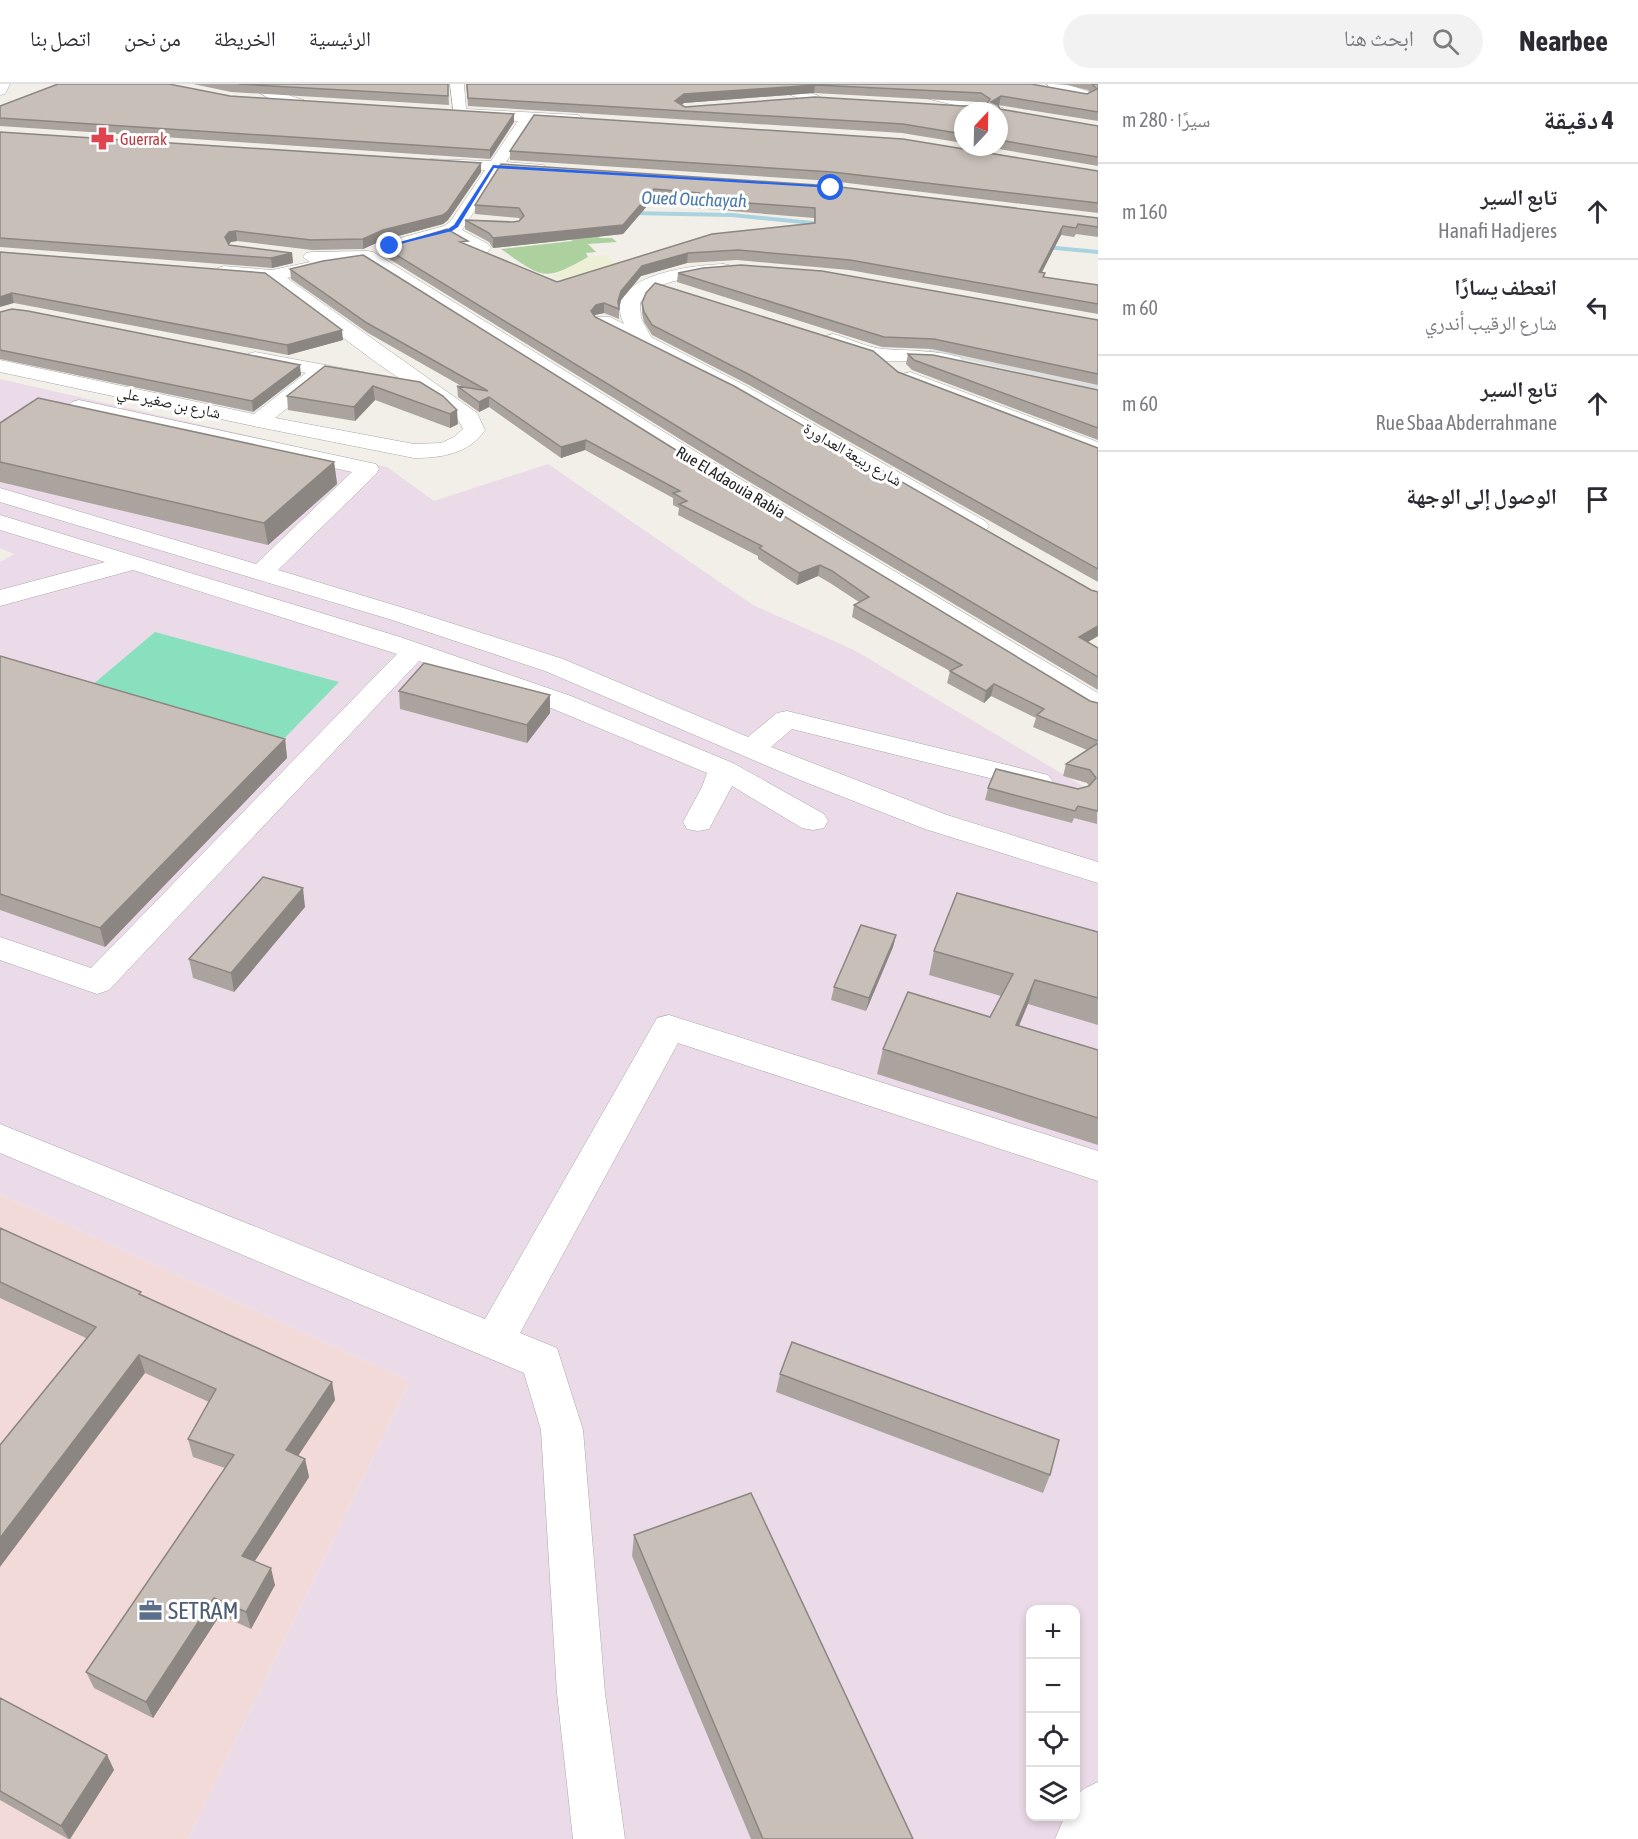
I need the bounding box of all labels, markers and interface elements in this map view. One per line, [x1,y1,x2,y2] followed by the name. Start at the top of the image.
[1063,14,1483,68] search box
[1344,25,1414,51] text: ابحث هنا
[1429,25,1462,58] icon: search
[1519,25,1608,57] text: Nearbee
[30,26,91,50] text: اتصل بنا
[124,26,181,50] text: من نحن
[214,26,276,50] text: الخريطة
[309,26,371,50] text: الرئيسية
[954,102,1008,156] north arrow
[1544,105,1614,135] text: 4 دقيقة
[1122,108,1210,131] text: سيرًا · 280 m
[89,126,115,152] pharmacy icon: Guerrak
[120,130,167,148] place label: Guerrak
[817,174,843,200] route start
[1481,184,1557,210] text: تابع السير
[641,187,747,211] water label: Oued Ouchayah
[1581,195,1614,228] icon: ahead
[1122,200,1167,223] text: 160 m
[1438,219,1557,242] text: Hanafi Hadjeres
[376,232,402,258] route end
[1454,274,1557,300] text: انعطف يسارًا
[1581,291,1614,324] icon: left
[1122,296,1158,319] text: 60 m
[1425,311,1557,334] text: شارع الرقيب أندري
[1481,376,1557,402] text: تابع السير
[115,382,222,426] street label: شارع بن صغير علي
[1581,387,1614,420] icon: ahead
[1122,392,1158,415] text: 60 m
[1376,411,1557,434] text: Rue Sbaa Abderrahmane
[800,419,905,491] street label: شارع ربيعة العداورة
[673,442,789,522] street label: Rue El Adaouia Rabia
[1406,483,1557,509] text: الوصول إلى الوجهة
[1581,483,1614,516] icon: arrive
[137,1597,163,1623] office icon: SETRAM
[168,1597,239,1624] place label: SETRAM
[1026,1605,1080,1821] map controls
[1026,1605,1080,1659] button: +
[1026,1659,1080,1713] button: −
[1026,1713,1080,1767] button: locate
[1026,1767,1080,1821] button: layers

